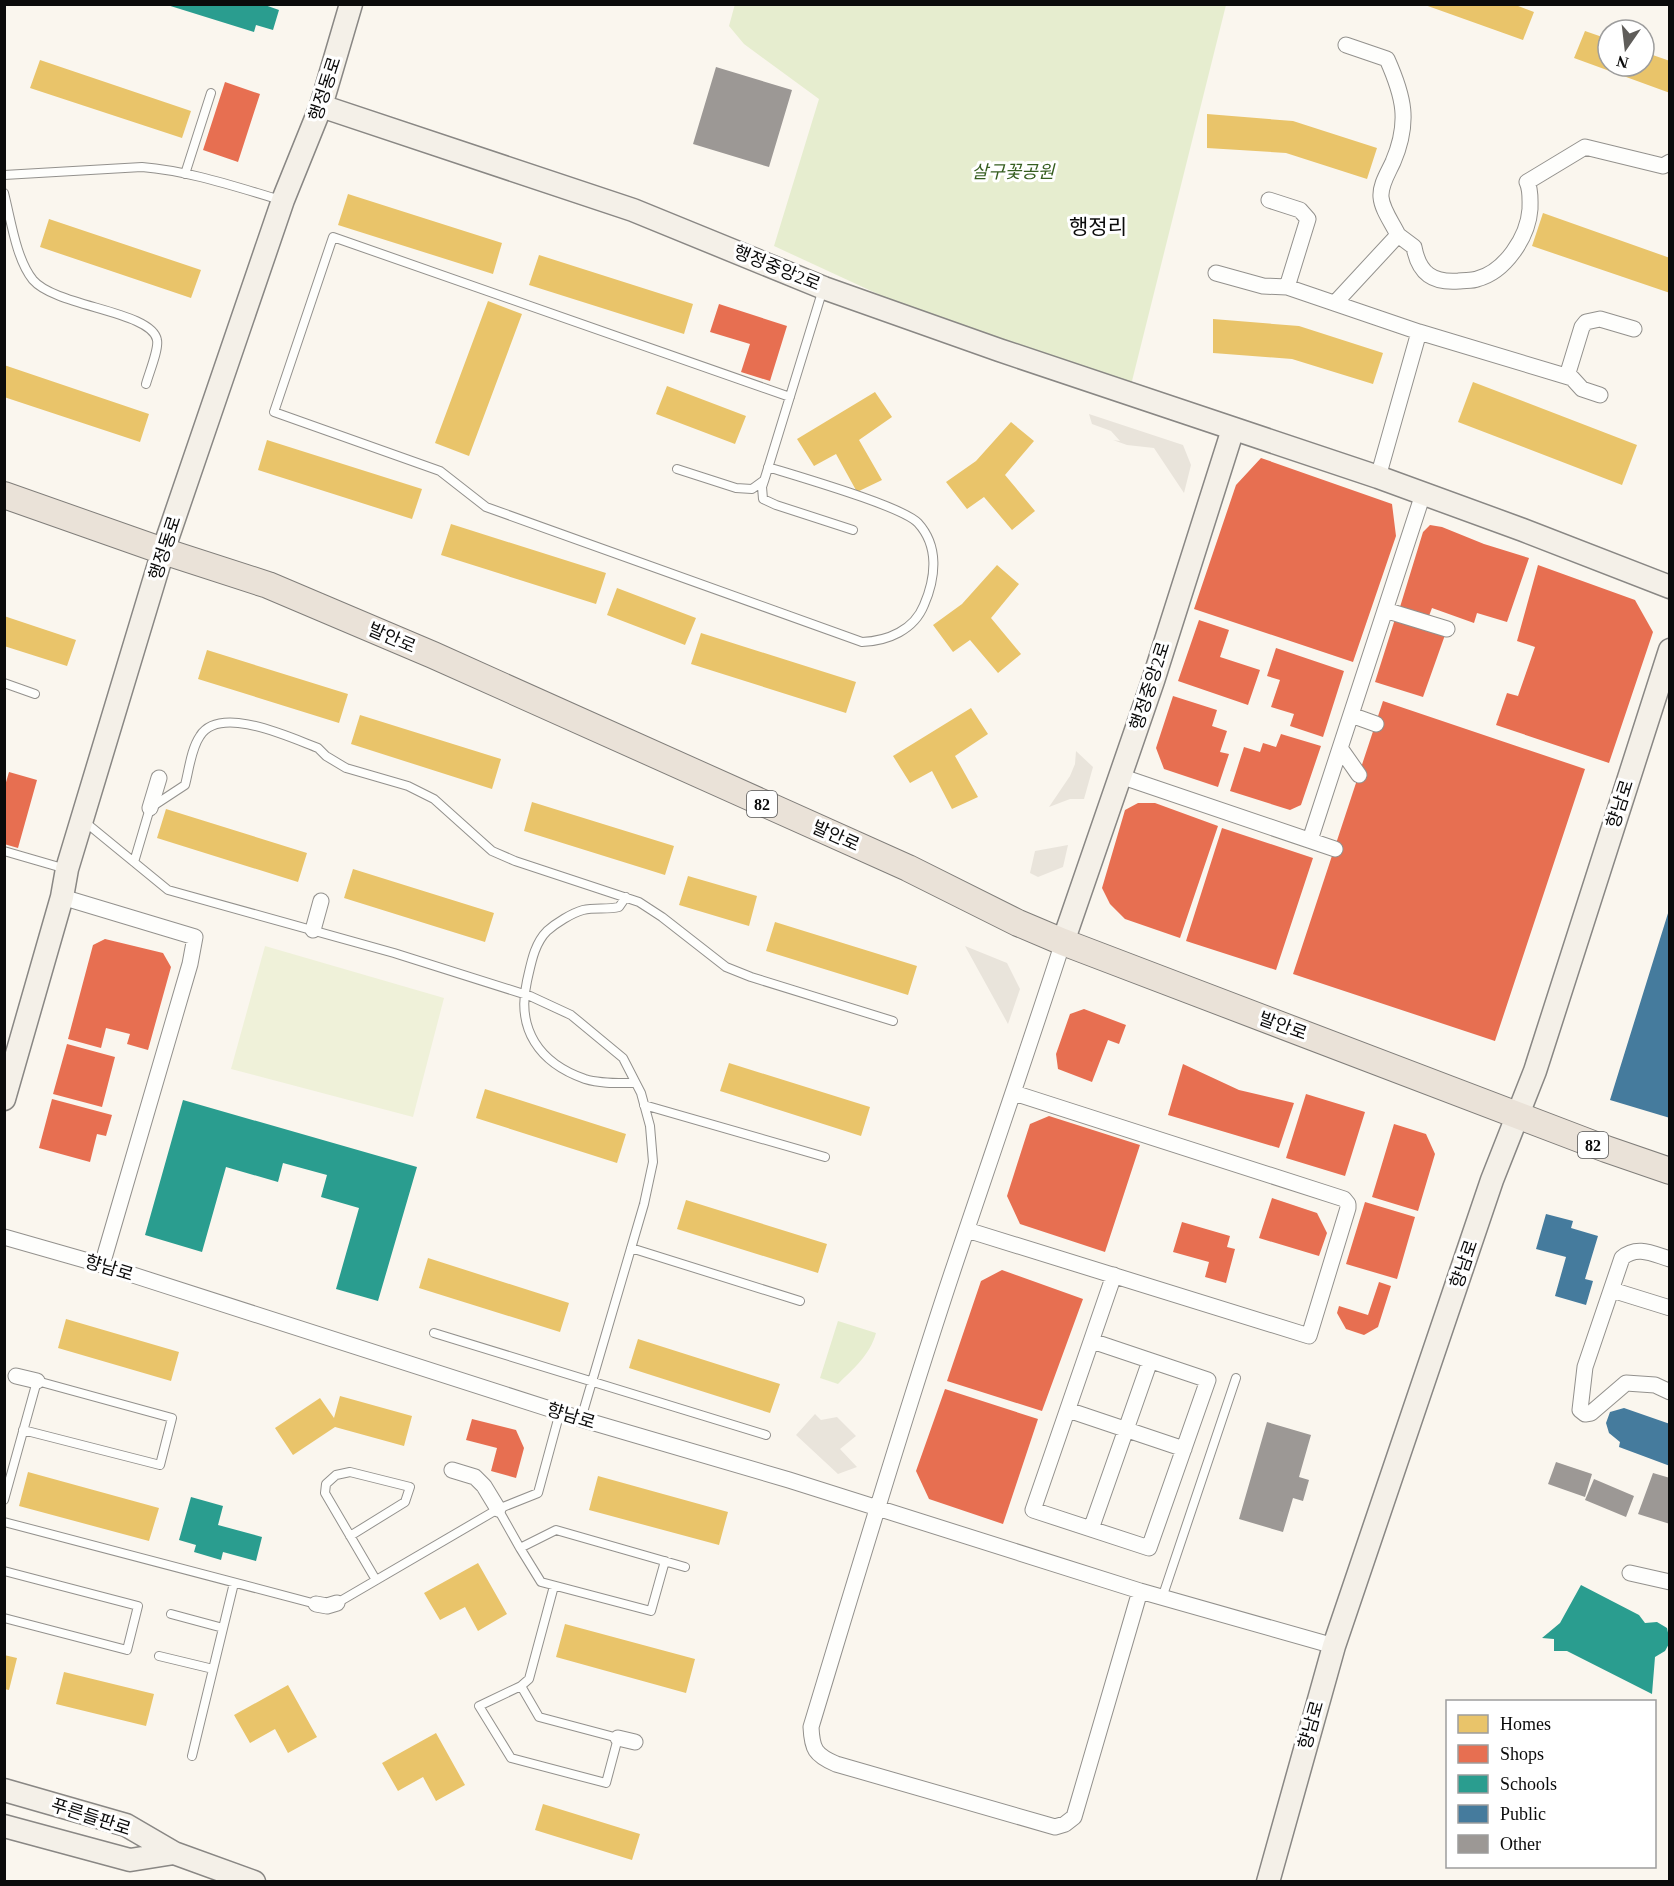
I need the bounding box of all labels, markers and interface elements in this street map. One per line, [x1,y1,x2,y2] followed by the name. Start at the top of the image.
[1596,18,1656,78] north arrow
[1614,52,1630,72] text: N
[305,54,345,124] street label: 행정동로
[972,162,1056,182] park label: 살구꽃공원
[1069,215,1127,239] district label: 행정리
[731,242,823,294] street label: 행정중앙2로
[145,513,185,583] street label: 행정동로
[365,619,419,657] street label: 발안로
[1126,639,1174,733] street label: 행정중앙2로
[1603,777,1637,831] street label: 향남로
[747,791,777,817] road number: 82
[809,817,863,855] street label: 발안로
[1256,1008,1310,1044] street label: 발안로
[1578,1132,1608,1158] road number: 82
[1446,1237,1482,1291] street label: 향남로
[82,1251,136,1285] street label: 향남로
[544,1399,598,1433] street label: 향남로
[1295,1698,1327,1752] street label: 향남로
[1446,1700,1656,1868] legend
[1500,1714,1551,1734] text: Homes
[1500,1744,1544,1764] text: Shops
[1500,1774,1557,1794] text: Schools
[49,1795,133,1839] street label: 푸른들판로
[1500,1804,1546,1824] text: Public
[1500,1834,1541,1854] text: Other

